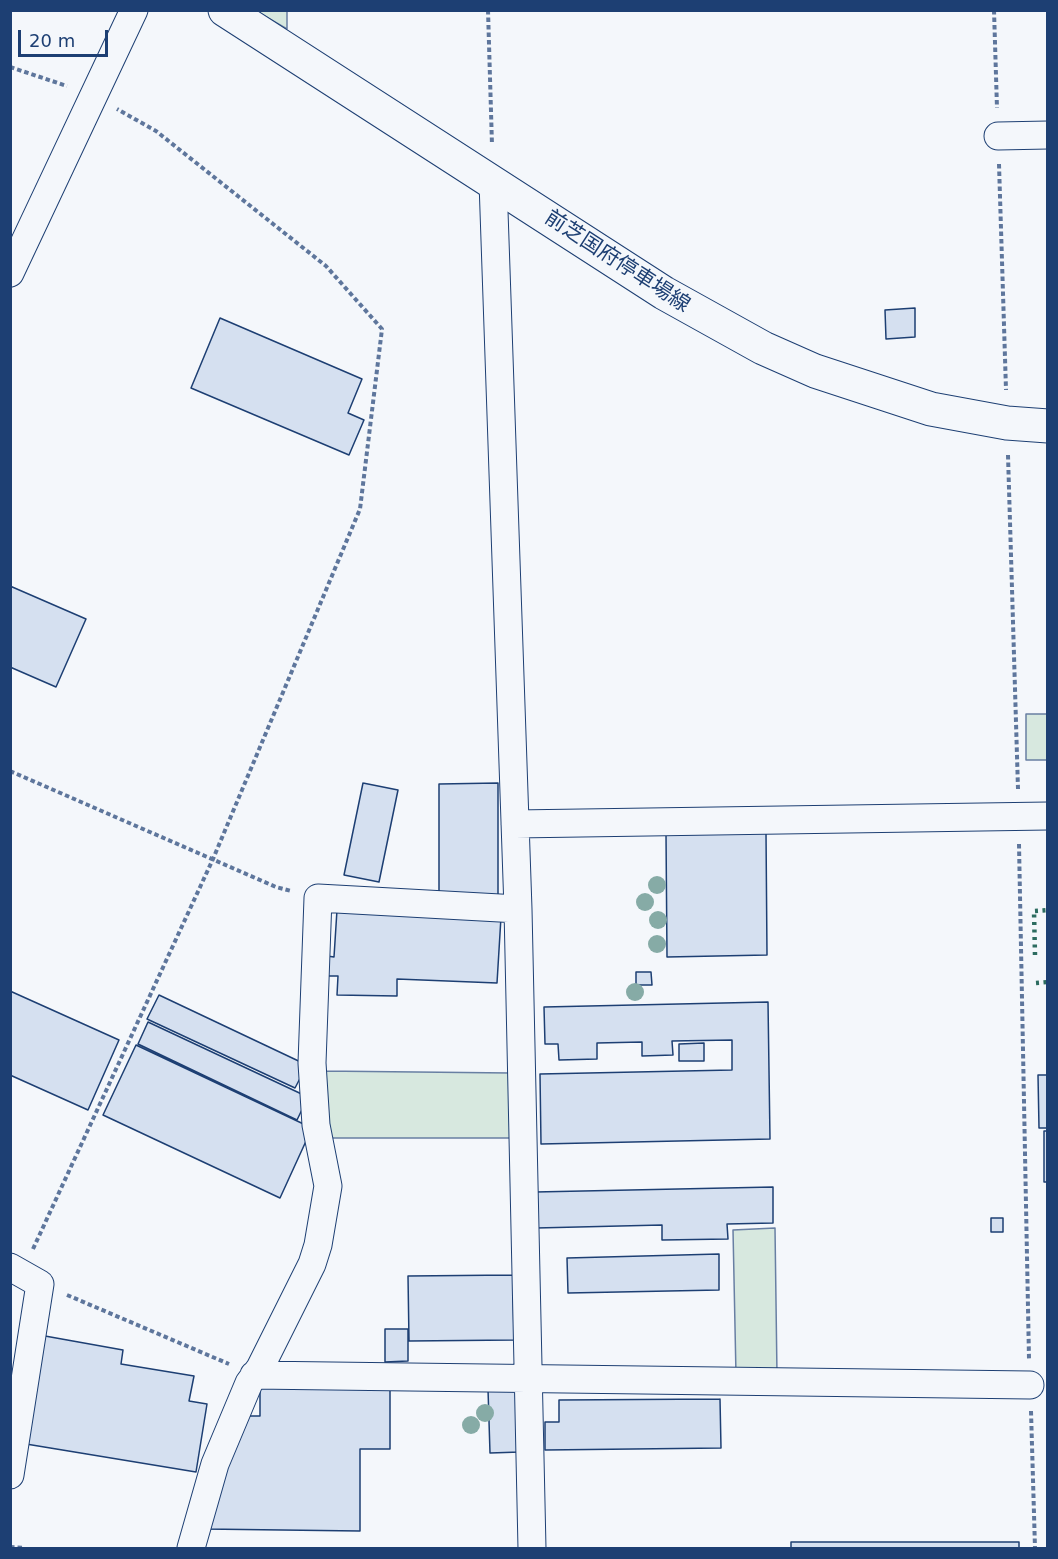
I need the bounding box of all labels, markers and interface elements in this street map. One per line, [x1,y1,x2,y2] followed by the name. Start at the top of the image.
[21,18,111,56] scale bar
[29,30,75,51] text: 20 m
[540,206,694,318] street label: 前芝国府停車場線

